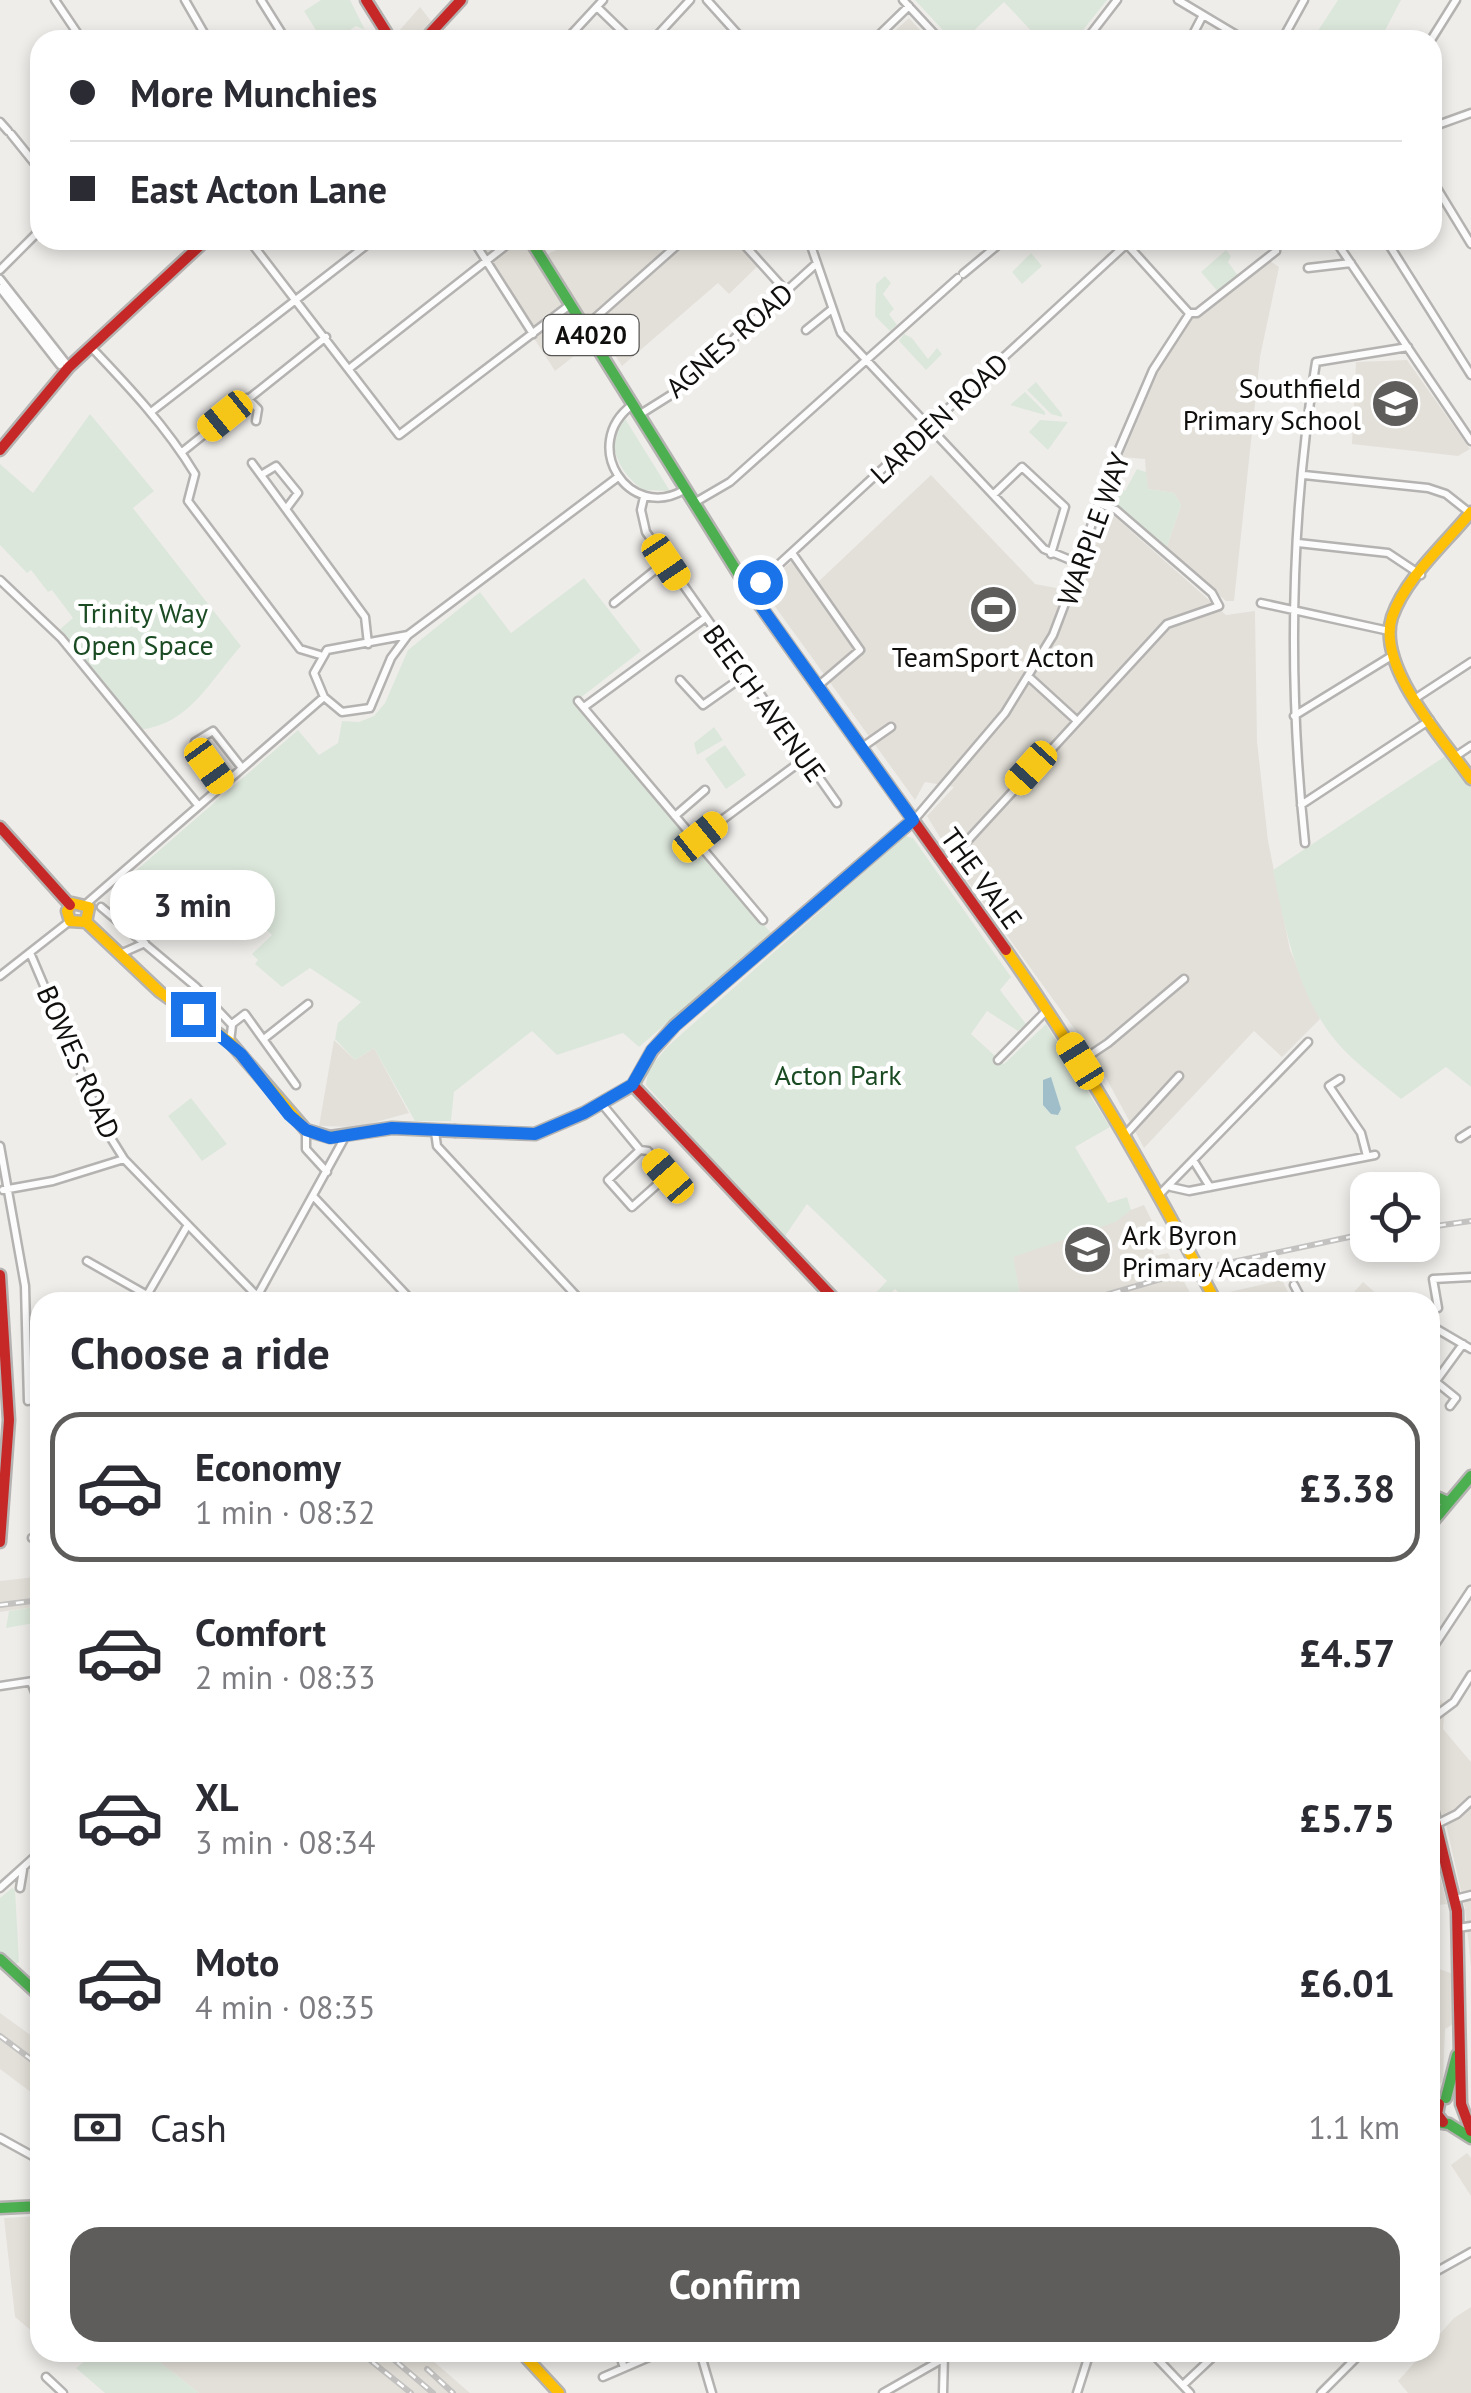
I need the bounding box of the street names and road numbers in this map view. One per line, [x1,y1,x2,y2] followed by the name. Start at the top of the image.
[657,274,801,406] street label: AGNES ROAD
[544,315,638,355] road number: A4020
[862,344,1016,492] street label: LARDEN ROAD
[1048,447,1138,611] street label: WARPLE WAY
[695,617,835,789] street label: BEECH AVENUE
[933,820,1031,936] street label: THE VALE
[29,980,129,1144] street label: BOWES ROAD

